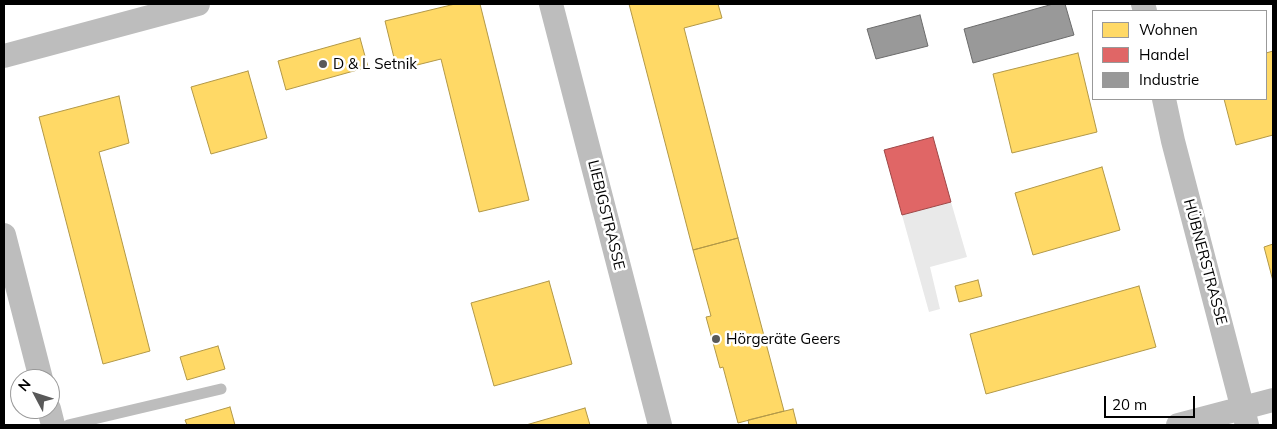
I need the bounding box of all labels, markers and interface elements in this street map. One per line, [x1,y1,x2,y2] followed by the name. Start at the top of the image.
[1092,10,1267,100] legend
[1139,20,1198,39] text: Wohnen
[1139,45,1189,64] text: Handel
[333,55,417,73] place label: D & L Setnik
[317,58,329,70] marker: D & L Setnik
[1139,70,1199,89] text: Industrie
[584,158,628,272] street label: LIEBIGSTRASSE
[1180,197,1230,327] street label: HÜBNERSTRASSE
[726,330,840,348] place label: Hörgeräte Geers
[710,333,722,345] marker: Hörgeräte Geers
[10,369,60,419] north arrow
[14,375,35,395] text: N
[1107,386,1198,418] scale bar
[1112,395,1147,414] text: 20 m

